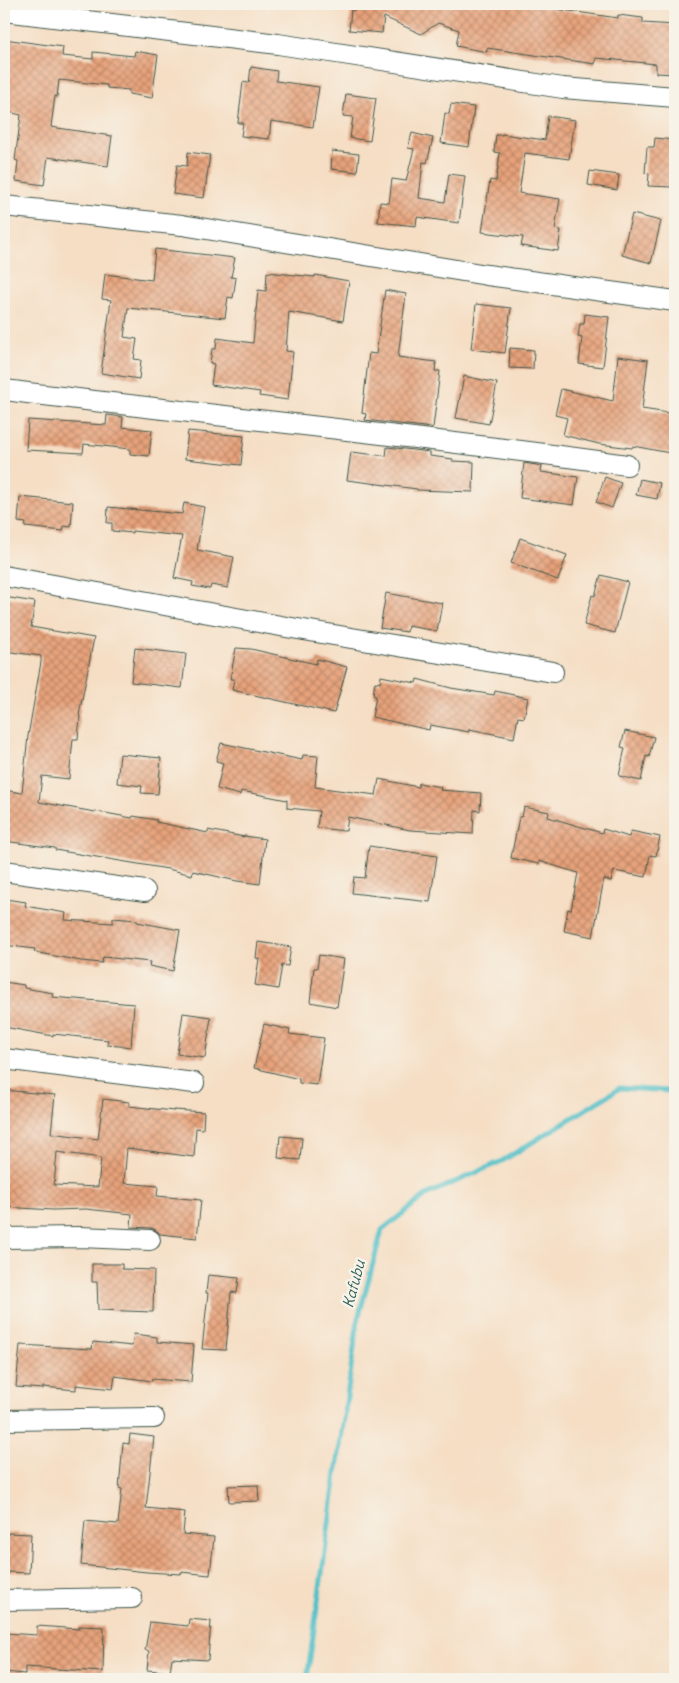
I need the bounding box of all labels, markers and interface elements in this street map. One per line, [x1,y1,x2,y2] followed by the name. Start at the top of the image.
[338,1257,369,1310] water label: Kafubu

